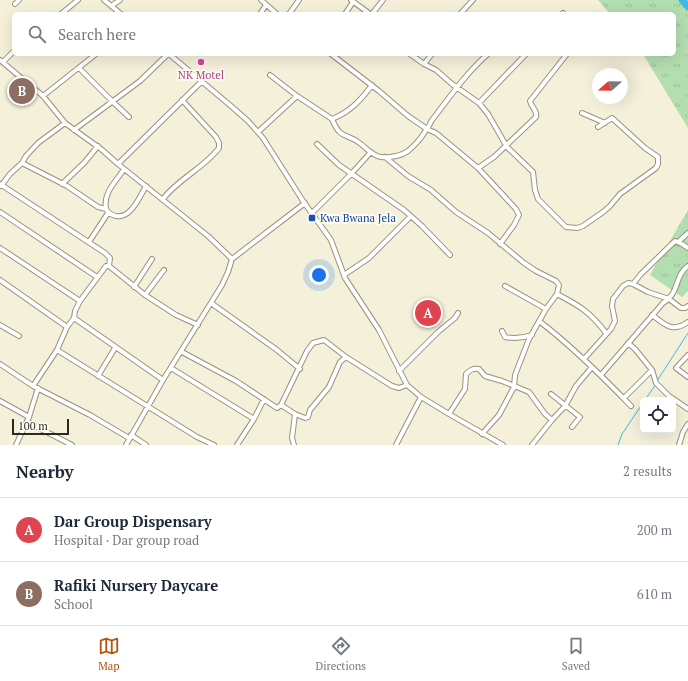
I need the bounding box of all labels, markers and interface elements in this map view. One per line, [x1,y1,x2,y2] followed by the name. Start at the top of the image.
[12,12,676,56] search box
[26,23,48,45] icon: search
[58,24,136,44] text: Search here
[196,57,206,67] marker: NK Motel
[178,68,224,82] place label: NK Motel
[592,68,628,104] north arrow
[9,76,35,106] pin: B
[320,211,396,225] place label: Kwa Bwana Jela
[307,213,317,223] marker: Kwa Bwana Jela
[309,265,329,285] your location
[415,298,441,328] pin: A
[640,397,676,433] map controls
[640,397,676,433] button: locate
[12,417,69,436] scale bar
[18,419,48,433] text: 100 m
[16,460,74,483] text: Nearby
[623,462,672,480] text: 2 results
[54,511,212,531] text: Dar Group Dispensary
[24,521,34,539] text: A
[637,521,672,539] text: 200 m
[54,531,199,549] text: Hospital · Dar group road
[54,575,218,595] text: Rafiki Nursery Daycare
[25,585,33,603] text: B
[637,585,672,603] text: 610 m
[54,595,93,613] text: School
[98,635,120,673] tab: Map
[315,635,366,673] tab: Directions
[562,635,590,673] tab: Saved

